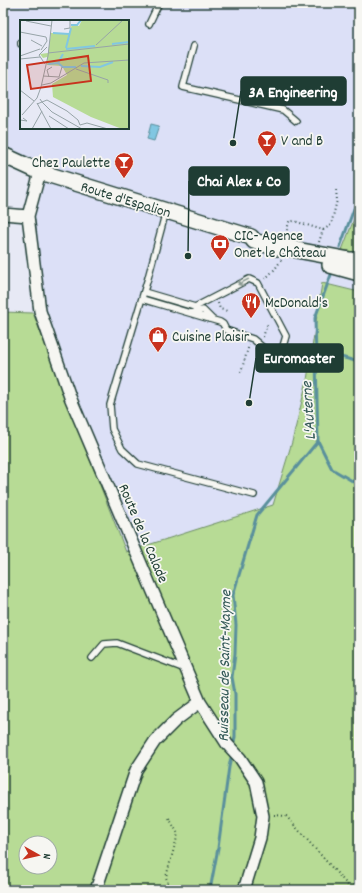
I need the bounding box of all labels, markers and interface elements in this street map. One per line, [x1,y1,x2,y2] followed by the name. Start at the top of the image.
[20,20,129,129] inset map
[241,77,346,105] callout: 3A Engineering
[249,82,337,105] text: 3A Engineering
[256,129,278,157] bar icon: V and B
[281,131,323,153] place label: V and B
[113,151,135,179] bar icon: Chez Paulette
[32,153,110,175] place label: Chez Paulette
[189,167,289,195] callout: Chai Alex & Co
[197,171,281,194] text: Chai Alex & Co
[78,177,173,225] street label: Route d'Espalion
[234,226,326,265] place label: CIC- Agence Onet le Château
[209,233,231,261] bank icon: CIC- Agence Onet le Château
[237,279,249,286] one-way arrow
[240,291,262,319] restaurant icon: McDonald's
[265,293,328,315] place label: McDonald's
[147,325,169,353] shop icon: Cuisine Plaisir
[172,327,250,349] place label: Cuisine Plaisir
[256,344,343,372] callout: Euromaster
[263,348,336,371] text: Euromaster
[296,380,323,441] water label: L'Auterne
[111,481,173,587] street label: Route de la Calade
[213,589,238,742] water label: Ruisseau de Saint-Mayme
[18,835,58,875] north arrow
[38,852,54,860] text: N

